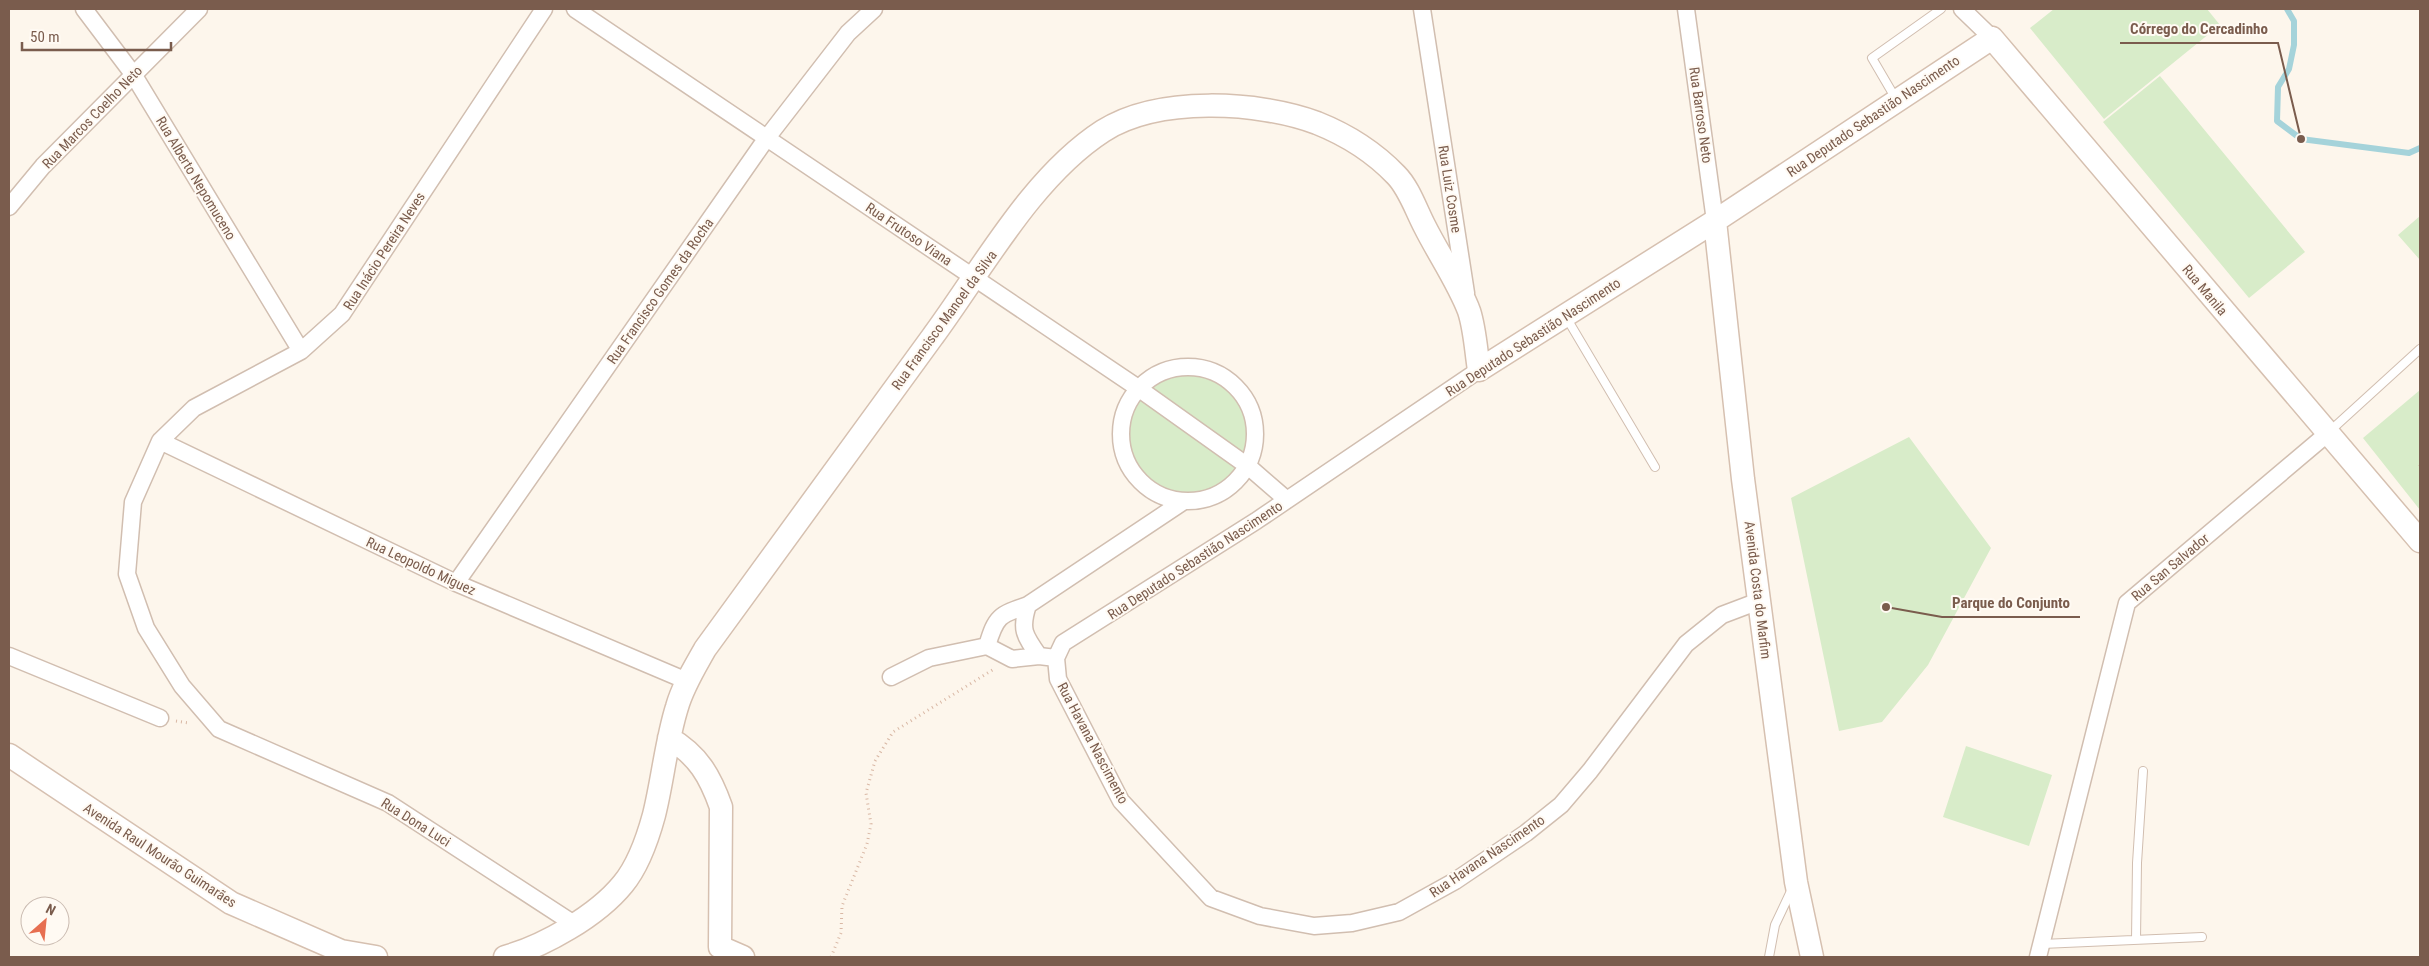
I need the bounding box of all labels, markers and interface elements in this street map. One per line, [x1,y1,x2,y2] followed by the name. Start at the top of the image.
[2120,13,2278,43] callout: Córrego do Cercadinho
[22,20,171,52] scale bar
[2130,20,2268,38] text: Córrego do Cercadinho
[30,28,60,46] text: 50 m
[1784,52,1962,180] street label: Rua Deputado Sebastião Nascimento
[39,62,145,172] street label: Rua Marcos Coelho Neto
[1686,66,1716,164] street label: Rua Barroso Neto
[153,113,239,243] street label: Rua Alberto Nepomuceno
[1435,144,1465,234] street label: Rua Luiz Cosme
[340,189,428,313] street label: Rua Inácio Pereira Neves
[863,199,955,269] street label: Rua Frutoso Viana
[603,215,717,367] street label: Rua Francisco Gomes da Rocha
[888,247,1000,393] street label: Rua Francisco Manoel da Silva
[2179,261,2231,319] street label: Rua Manila
[1443,275,1623,399] street label: Rua Deputado Sebastião Nascimento
[1105,498,1285,622] street label: Rua Deputado Sebastião Nascimento
[1742,520,1774,660] street label: Avenida Costa do Marfim
[2128,530,2212,604] street label: Rua San Salvador
[364,534,478,598] street label: Rua Leopoldo Miguez
[1942,587,2080,617] callout: Parque do Conjunto
[1952,594,2070,612] text: Parque do Conjunto
[1054,680,1132,806] street label: Rua Havana Nascimento
[378,794,454,850] street label: Rua Dona Luci
[81,800,239,910] street label: Avenida Raul Mourão Guimarães
[1427,812,1547,900] street label: Rua Havana Nascimento
[20,896,70,946] north arrow
[43,900,58,918] text: N

